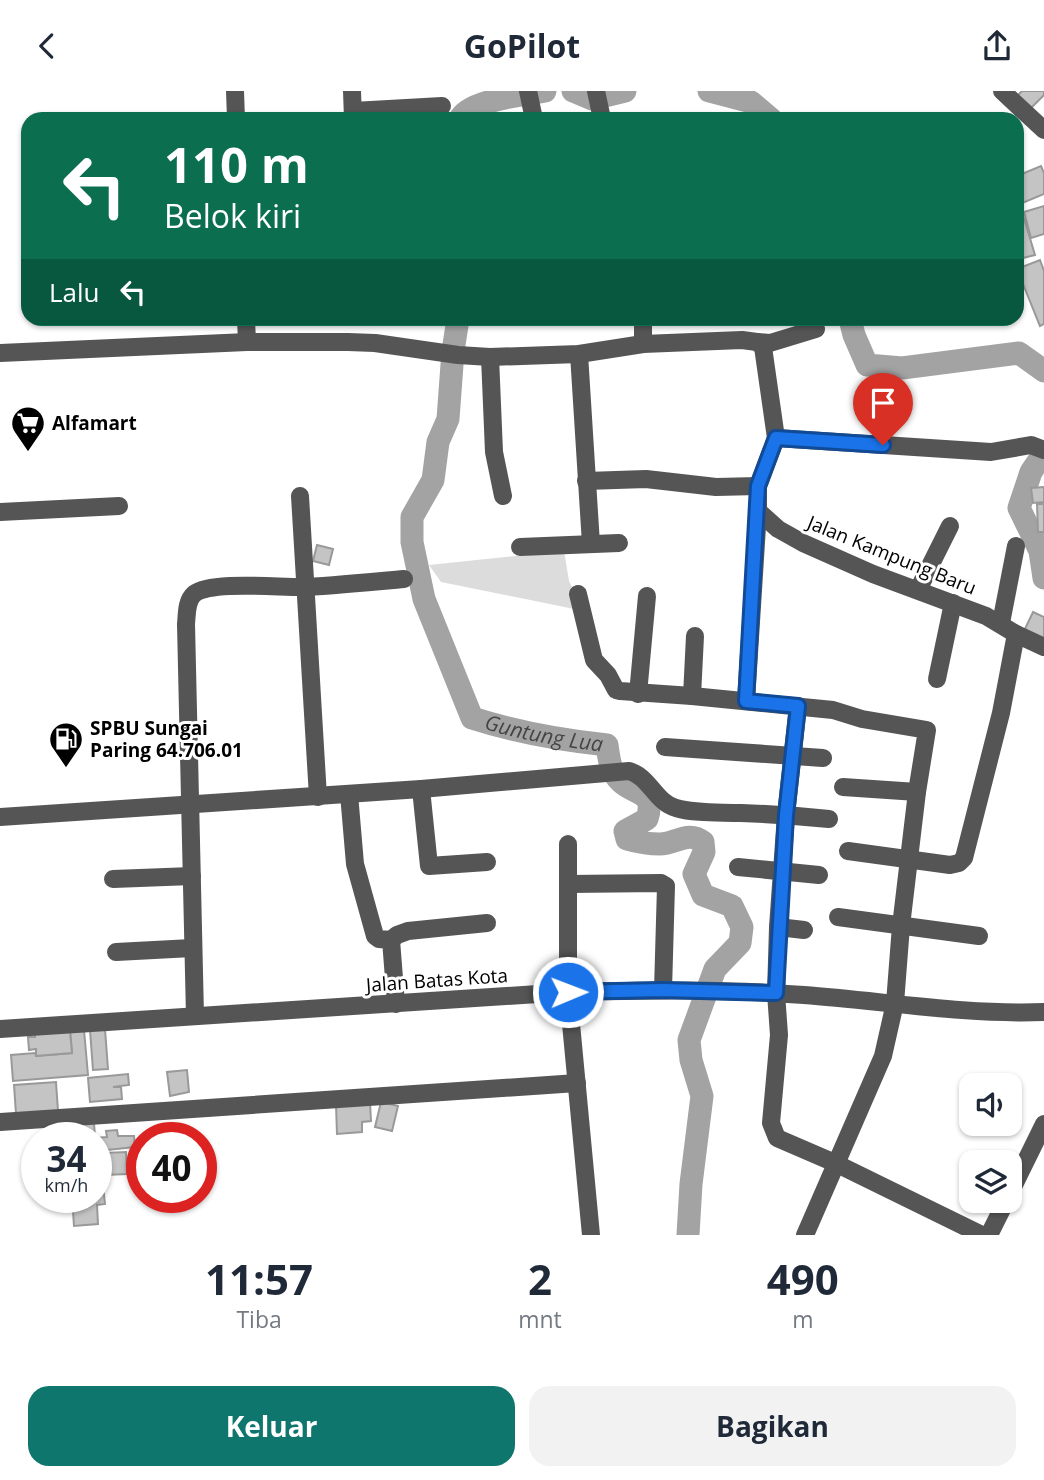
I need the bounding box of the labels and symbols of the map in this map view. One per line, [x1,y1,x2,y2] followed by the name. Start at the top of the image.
[853,373,913,445] pin
[9,404,47,453] supermarket icon: Alfamart
[52,410,137,436] place label: Alfamart
[802,509,980,601] street label: Jalan Kampung Baru
[482,708,605,758] water label: Guntung Lua
[90,715,243,763] place label: SPBU Sungai Paring 64.706.01
[47,720,85,769] fuel station icon: SPBU Sungai Paring 64.706.01
[531,955,605,1029] position arrow
[363,962,509,998] street label: Jalan Batas Kota
[126,1122,217,1213] speed limit sign: 40

